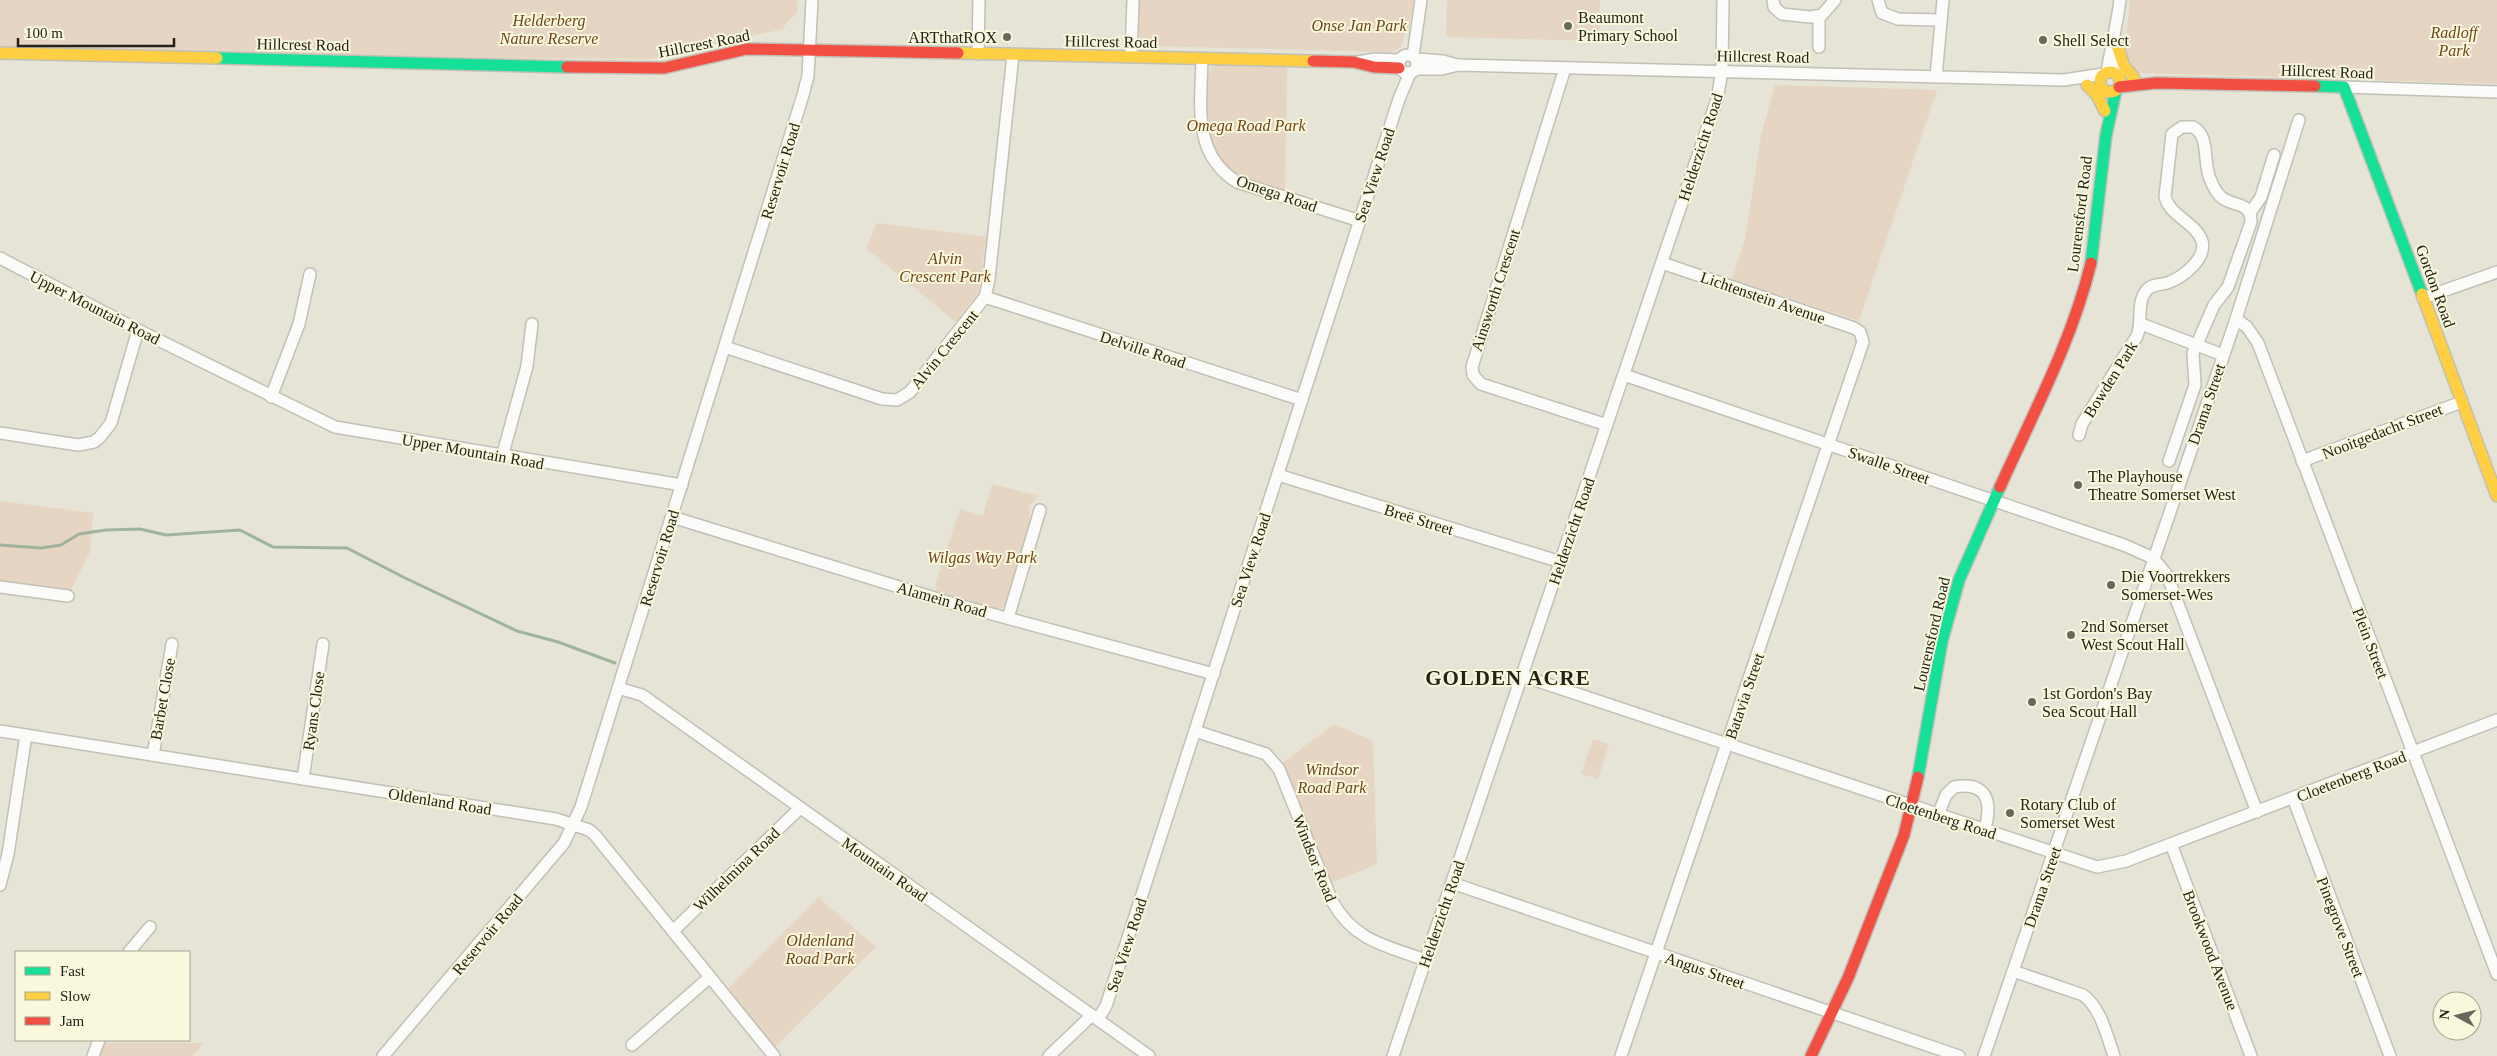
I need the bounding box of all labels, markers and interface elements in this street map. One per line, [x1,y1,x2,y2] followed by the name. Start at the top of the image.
[1578,9,1679,45] place label: Beaumont Primary School
[499,12,598,47] park label: Helderberg Nature Reserve
[18,15,174,47] scale bar
[1311,17,1407,34] park label: Onse Jan Park
[1562,20,1574,32] marker: Beaumont Primary School
[2429,24,2480,59] park label: Radloff Park
[25,25,63,41] text: 100 m
[657,26,751,61] street label: Hillcrest Road
[908,29,997,46] place label: ARTthatROX
[1001,31,1013,43] marker: ARTthatROX
[1064,32,1158,51] street label: Hillcrest Road
[2053,32,2130,49] place label: Shell Select
[2037,34,2049,46] marker: Shell Select
[256,35,350,54] street label: Hillcrest Road
[1716,47,1810,66] street label: Hillcrest Road
[2280,61,2374,82] street label: Hillcrest Road
[1675,91,1726,203] street label: Helderzicht Road
[1186,117,1306,135] park label: Omega Road Park
[758,121,803,221] street label: Reservoir Road
[1351,126,1398,225] street label: Sea View Road
[2064,155,2095,273] street label: Lourensford Road
[1234,172,1319,216] street label: Omega Road
[1468,226,1523,353] street label: Ainsworth Crescent
[2413,243,2458,330] street label: Gordon Road
[899,250,992,285] park label: Alvin Crescent Park
[26,267,163,349] street label: Upper Mountain Road
[1698,268,1827,327] street label: Lichtenstein Avenue
[907,306,982,392] street label: Alvin Crescent
[1098,328,1188,371] street label: Delville Road
[2080,338,2141,421] street label: Bowden Park
[2185,361,2229,447] street label: Drama Street
[2320,400,2446,463] street label: Nooitgedacht Street
[400,431,545,473] street label: Upper Mountain Road
[1846,444,1932,488] street label: Swalle Street
[2088,468,2236,503] place label: The Playhouse Theatre Somerset West
[1545,475,1598,587] street label: Helderzicht Road
[2072,479,2084,491] marker: The Playhouse Theatre Somerset West
[1382,501,1456,538] street label: Breë Street
[637,508,682,608] street label: Reservoir Road
[1227,511,1274,610] street label: Sea View Road
[927,549,1038,567] park label: Wilgas Way Park
[2121,568,2230,603] place label: Die Voortrekkers Somerset-Wes
[1910,575,1953,693] street label: Lourensford Road
[895,579,989,620] street label: Alamein Road
[2105,579,2117,591] marker: Die Voortrekkers Somerset-Wes
[2349,605,2392,681] street label: Plein Street
[2081,618,2185,653] place label: 2nd Somerset West Scout Hall
[2065,629,2077,641] marker: 2nd Somerset West Scout Hall
[1722,650,1767,742] street label: Batavia Street
[147,657,178,741] street label: Barbet Close
[1425,666,1591,690] district label: GOLDEN ACRE
[300,670,328,752] street label: Ryans Close
[2042,685,2152,720] place label: 1st Gordon's Bay Sea Scout Hall
[2026,696,2038,708] marker: 1st Gordon's Bay Sea Scout Hall
[2294,748,2409,806] street label: Cloetenberg Road
[1297,761,1367,796] park label: Windsor Road Park
[387,785,493,818] street label: Oldenland Road
[1883,791,1998,843] street label: Cloetenberg Road
[2020,796,2117,831] place label: Rotary Club of Somerset West
[2004,807,2016,819] marker: Rotary Club of Somerset West
[1289,812,1340,904] street label: Windsor Road
[690,824,783,915] street label: Wilhelmina Road
[839,834,931,905] street label: Mountain Road
[2021,844,2065,930] street label: Drama Street
[1415,858,1468,970] street label: Helderzicht Road
[2313,875,2368,981] street label: Pinegrove Street
[2180,888,2241,1013] street label: Brookwood Avenue
[449,891,526,978] street label: Reservoir Road
[1103,896,1150,995] street label: Sea View Road
[785,932,855,967] park label: Oldenland Road Park
[1662,949,1747,993] street label: Angus Street
[15,951,190,1041] legend
[60,963,86,979] text: Fast
[60,988,91,1004] text: Slow
[2432,991,2482,1041] north arrow
[2437,1009,2453,1020] text: N
[60,1013,84,1029] text: Jam

